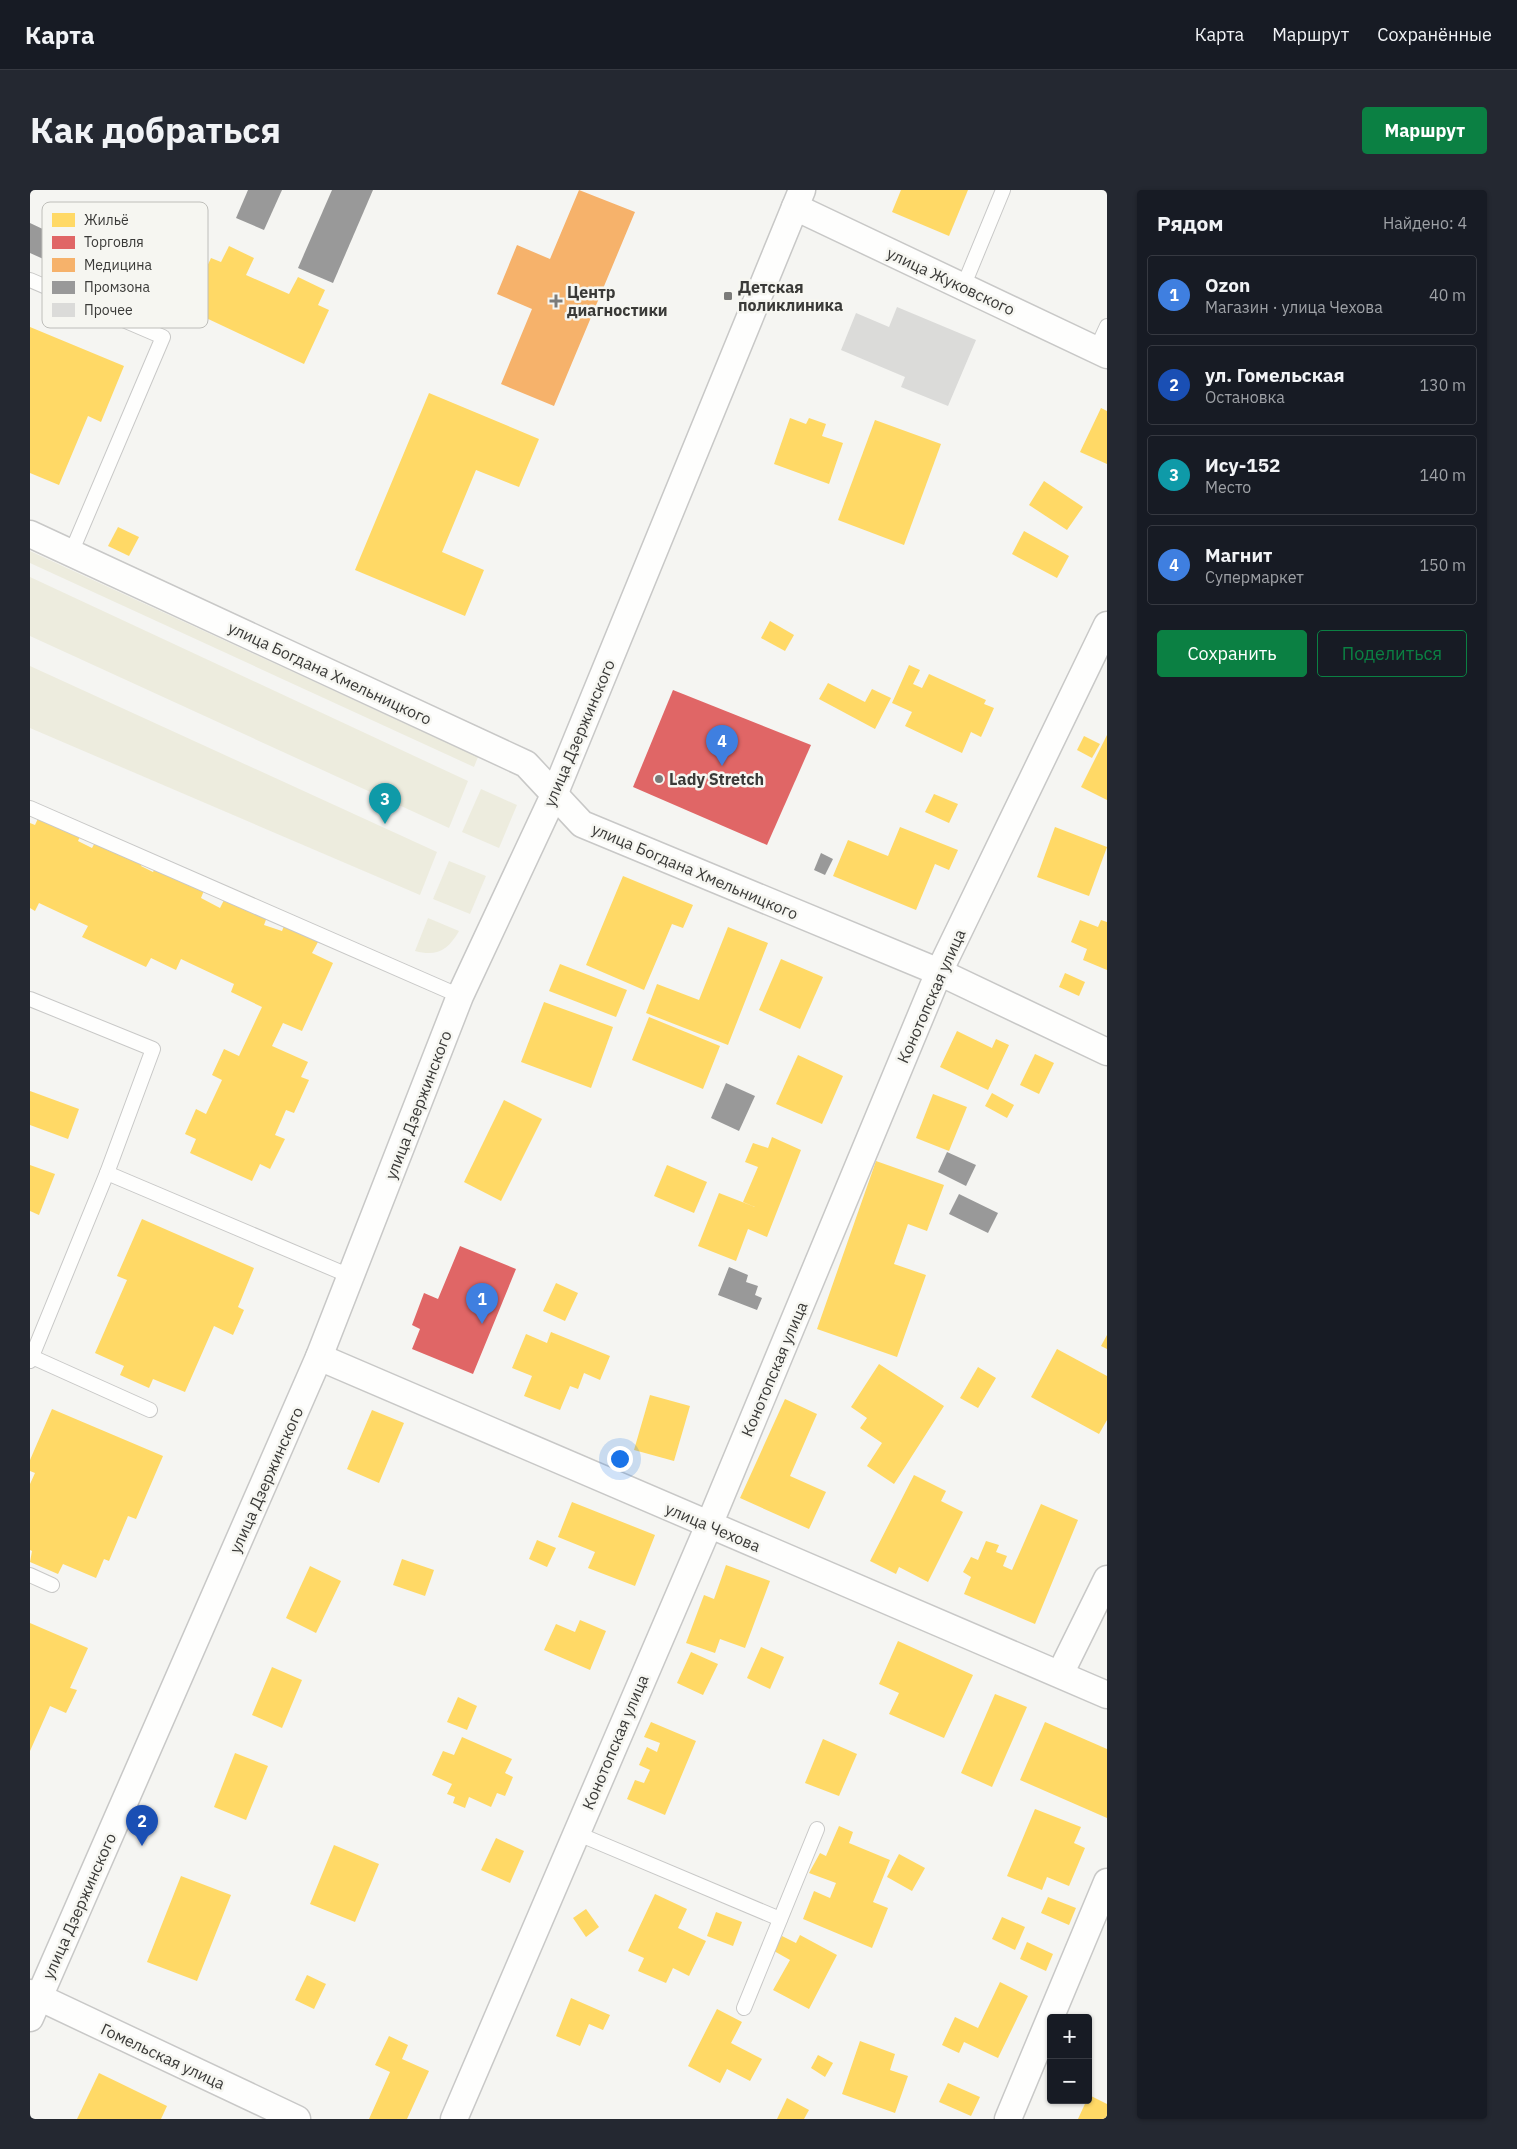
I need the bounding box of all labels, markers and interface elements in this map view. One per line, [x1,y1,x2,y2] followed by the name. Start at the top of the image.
[25,19,95,51] text: Карта
[1195,23,1244,46] text: Карта
[1272,23,1349,46] text: Маршрут
[1377,23,1492,46] text: Сохранённые
[30,107,281,153] text: Как добраться
[1362,107,1487,154] button: Маршрут
[42,202,208,328] legend
[1157,209,1224,237] text: Рядом
[84,211,129,229] text: Жильё
[1383,213,1467,233] text: Найдено: 4
[84,233,144,251] text: Торговля
[884,243,1018,319] street label: улица Жуковского
[84,256,153,274] text: Медицина
[1205,273,1250,297] text: Ozon
[738,277,843,315] place label: Детская поликлиника
[84,278,150,296] text: Промзона
[567,282,668,320] place label: Центр диагностики
[1169,285,1179,305] text: 1
[1429,285,1466,305] text: 40 m
[722,290,734,302] marker: Детская поликлиника
[549,294,563,308] marker: Центр диагностики
[1205,297,1383,317] text: Магазин · улица Чехова
[84,301,133,319] text: Прочее
[1205,363,1345,387] text: ул. Гомельская
[1169,375,1179,395] text: 2
[1419,375,1466,395] text: 130 m
[1205,387,1285,407] text: Остановка
[1205,453,1281,477] text: Ису-152
[1169,465,1179,485] text: 3
[1419,465,1466,485] text: 140 m
[1205,477,1251,497] text: Место
[1205,543,1272,567] text: Магнит
[1169,555,1179,575] text: 4
[1419,555,1466,575] text: 150 m
[1205,567,1304,587] text: Супермаркет
[225,617,435,729] street label: улица Богдана Хмельницкого
[1157,630,1307,677] button: Сохранить
[1317,630,1467,677] button: Поделиться
[539,656,619,810] street label: улица Дзержинского
[706,725,738,766] pin: 4
[669,769,764,789] place label: Lady Stretch
[653,773,665,785] marker: Lady Stretch
[369,783,401,824] pin: 3
[589,818,801,924] street label: улица Богдана Хмельницкого
[892,925,970,1066] street label: Конотопская улица
[380,1028,456,1182] street label: улица Дзержинского
[466,1283,498,1324] pin: 1
[737,1298,812,1440] street label: Конотопская улица
[225,1404,307,1556] street label: улица Дзержинского
[607,1446,633,1472] your location
[662,1498,764,1556] street label: улица Чехова
[578,1671,653,1813] street label: Конотопская улица
[126,1805,158,1846] pin: 2
[38,1830,120,1982] street label: улица Дзержинского
[1047,2014,1092,2104] map controls
[1047,2014,1092,2059] button: +
[98,2019,229,2094] street label: Гомельская улица
[1047,2059,1092,2104] button: −

